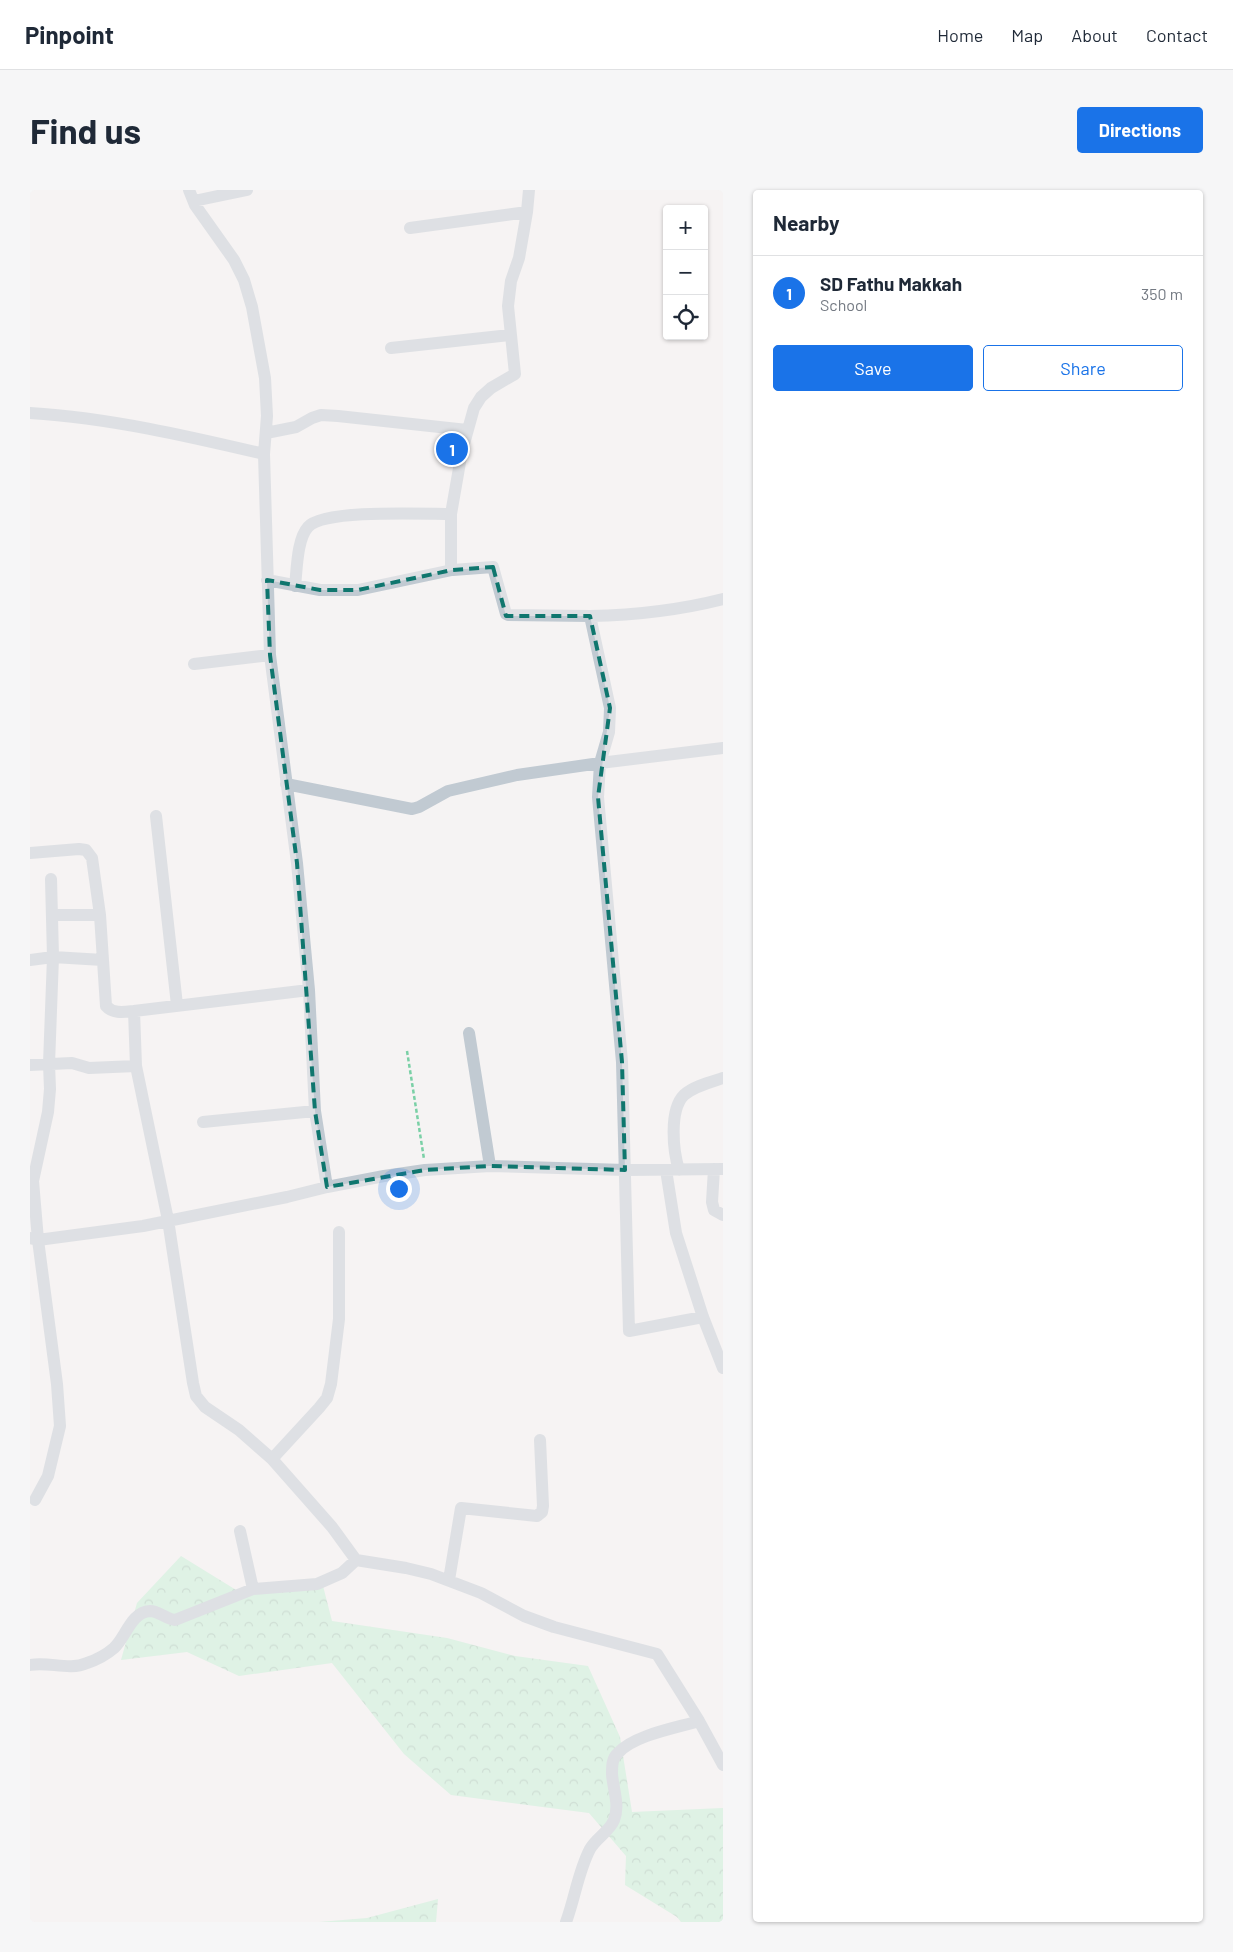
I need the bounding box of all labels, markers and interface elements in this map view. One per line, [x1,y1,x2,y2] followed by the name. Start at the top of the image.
[25,20,114,49] text: Pinpoint
[937,24,983,46] text: Home
[1011,24,1043,46] text: Map
[1071,24,1118,46] text: About
[1146,24,1208,46] text: Contact
[1077,107,1203,153] button: Directions
[30,109,141,151] text: Find us
[663,205,708,340] map controls
[663,205,708,250] button: +
[773,210,839,235] text: Nearby
[663,250,708,295] button: −
[820,272,962,295] text: SD Fathu Makkah
[786,284,792,303] text: 1
[1141,284,1183,303] text: 350 m
[663,295,708,340] button: locate
[820,295,867,314] text: School
[773,345,973,391] button: Save
[983,345,1183,391] button: Share
[436,430,468,468] pin: 1
[386,1176,412,1202] your location

